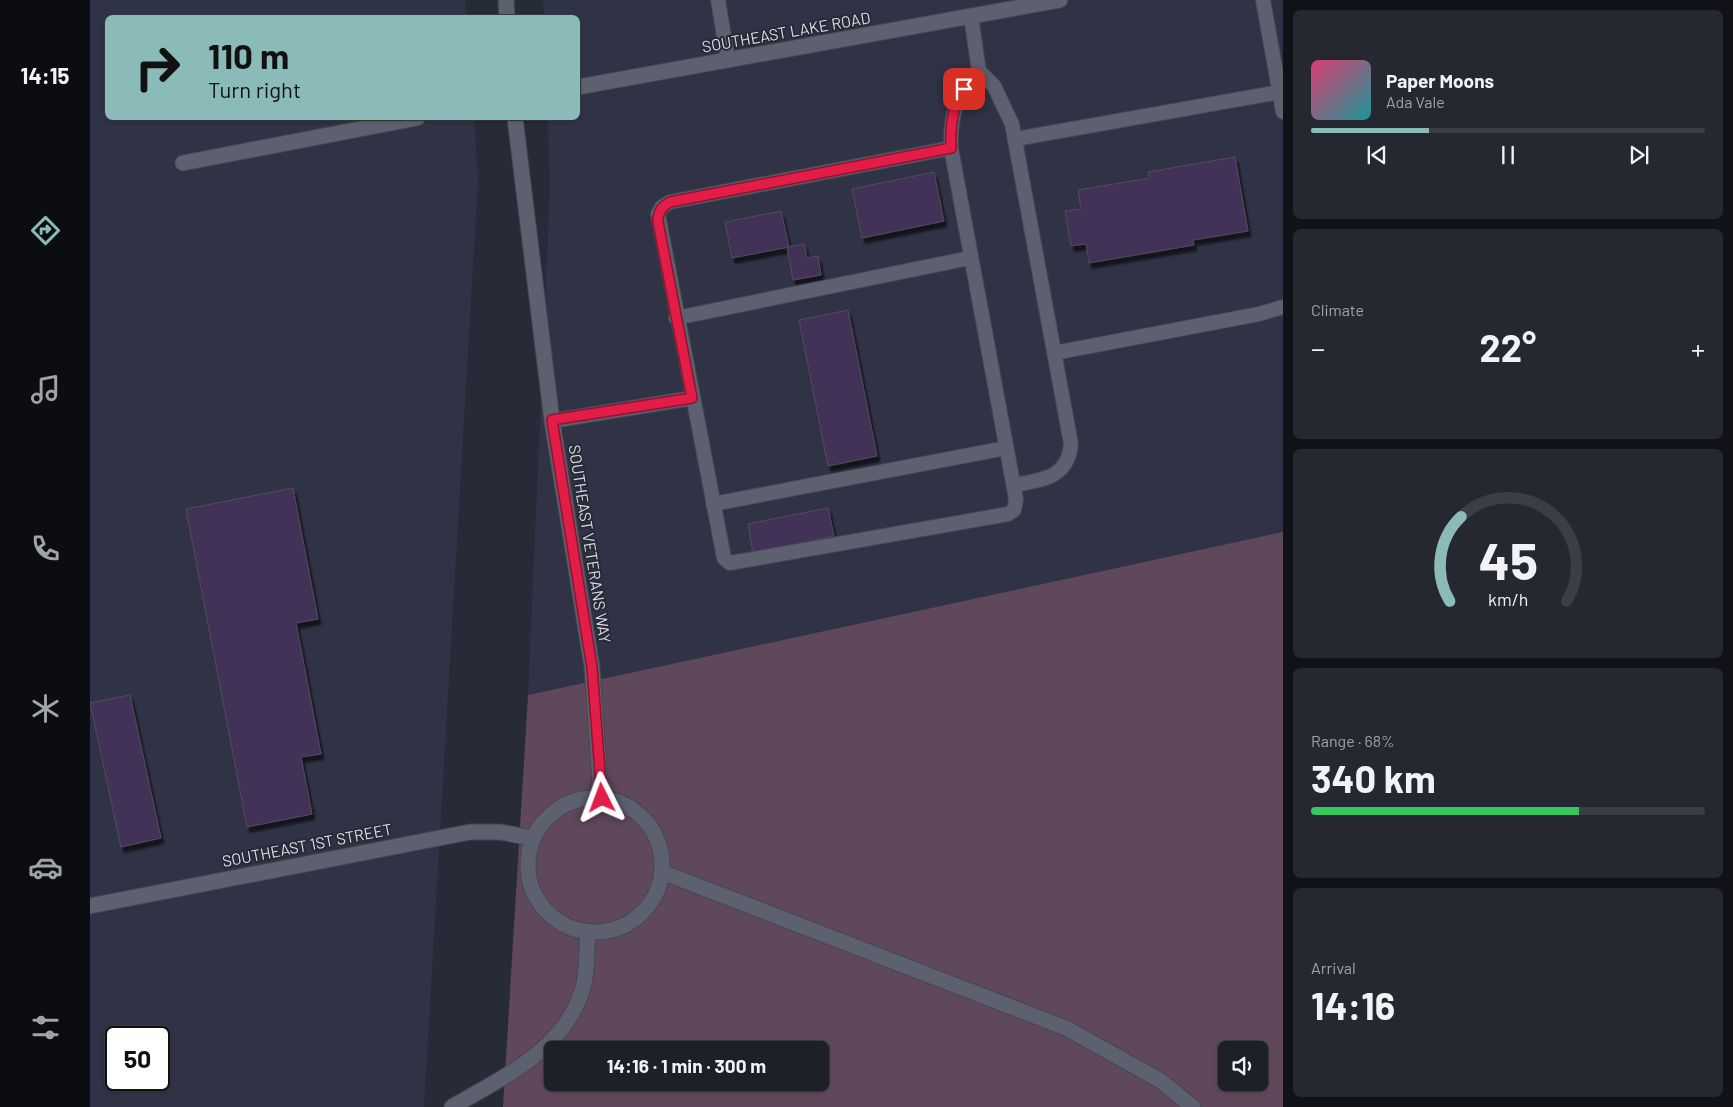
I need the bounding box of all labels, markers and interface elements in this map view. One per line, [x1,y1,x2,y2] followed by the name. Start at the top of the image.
[700,7,872,56] street label: SOUTHEAST LAKE ROAD
[208,34,289,76] text: 110 m
[125,35,190,100] icon: right
[21,62,69,88] text: 14:15
[943,68,985,110] pin
[1386,69,1494,92] text: Paper Moons
[950,75,978,103] icon: arrive
[208,76,301,102] text: Turn right
[1386,92,1445,111] text: Ada Vale
[1363,141,1391,169] icon: previous
[1494,141,1522,169] icon: pause
[1625,141,1653,169] icon: next
[28,213,63,248] icon: directions
[1311,300,1364,319] text: Climate
[1480,324,1536,370] text: 22°
[1311,331,1325,365] text: −
[1691,331,1705,365] text: +
[28,372,63,407] icon: music
[565,443,616,645] street label: SOUTHEAST VETERANS WAY
[1478,528,1538,590] text: 45
[28,531,63,566] icon: phone
[1488,588,1528,610] text: km/h
[28,691,63,726] icon: climate
[1311,731,1395,750] text: Range · 68%
[1311,755,1436,801] text: 340 km
[575,771,627,823] position arrow
[220,819,393,870] street label: SOUTHEAST 1ST STREET
[28,850,63,885] icon: car
[1311,958,1356,977] text: Arrival
[1311,982,1395,1028] text: 14:16
[28,1010,63,1045] icon: filters
[105,1026,170,1091] speed limit sign: 50
[1218,1041,1268,1091] map controls
[1218,1041,1268,1091] button: sound
[607,1054,766,1077] text: 14:16 · 1 min · 300 m

